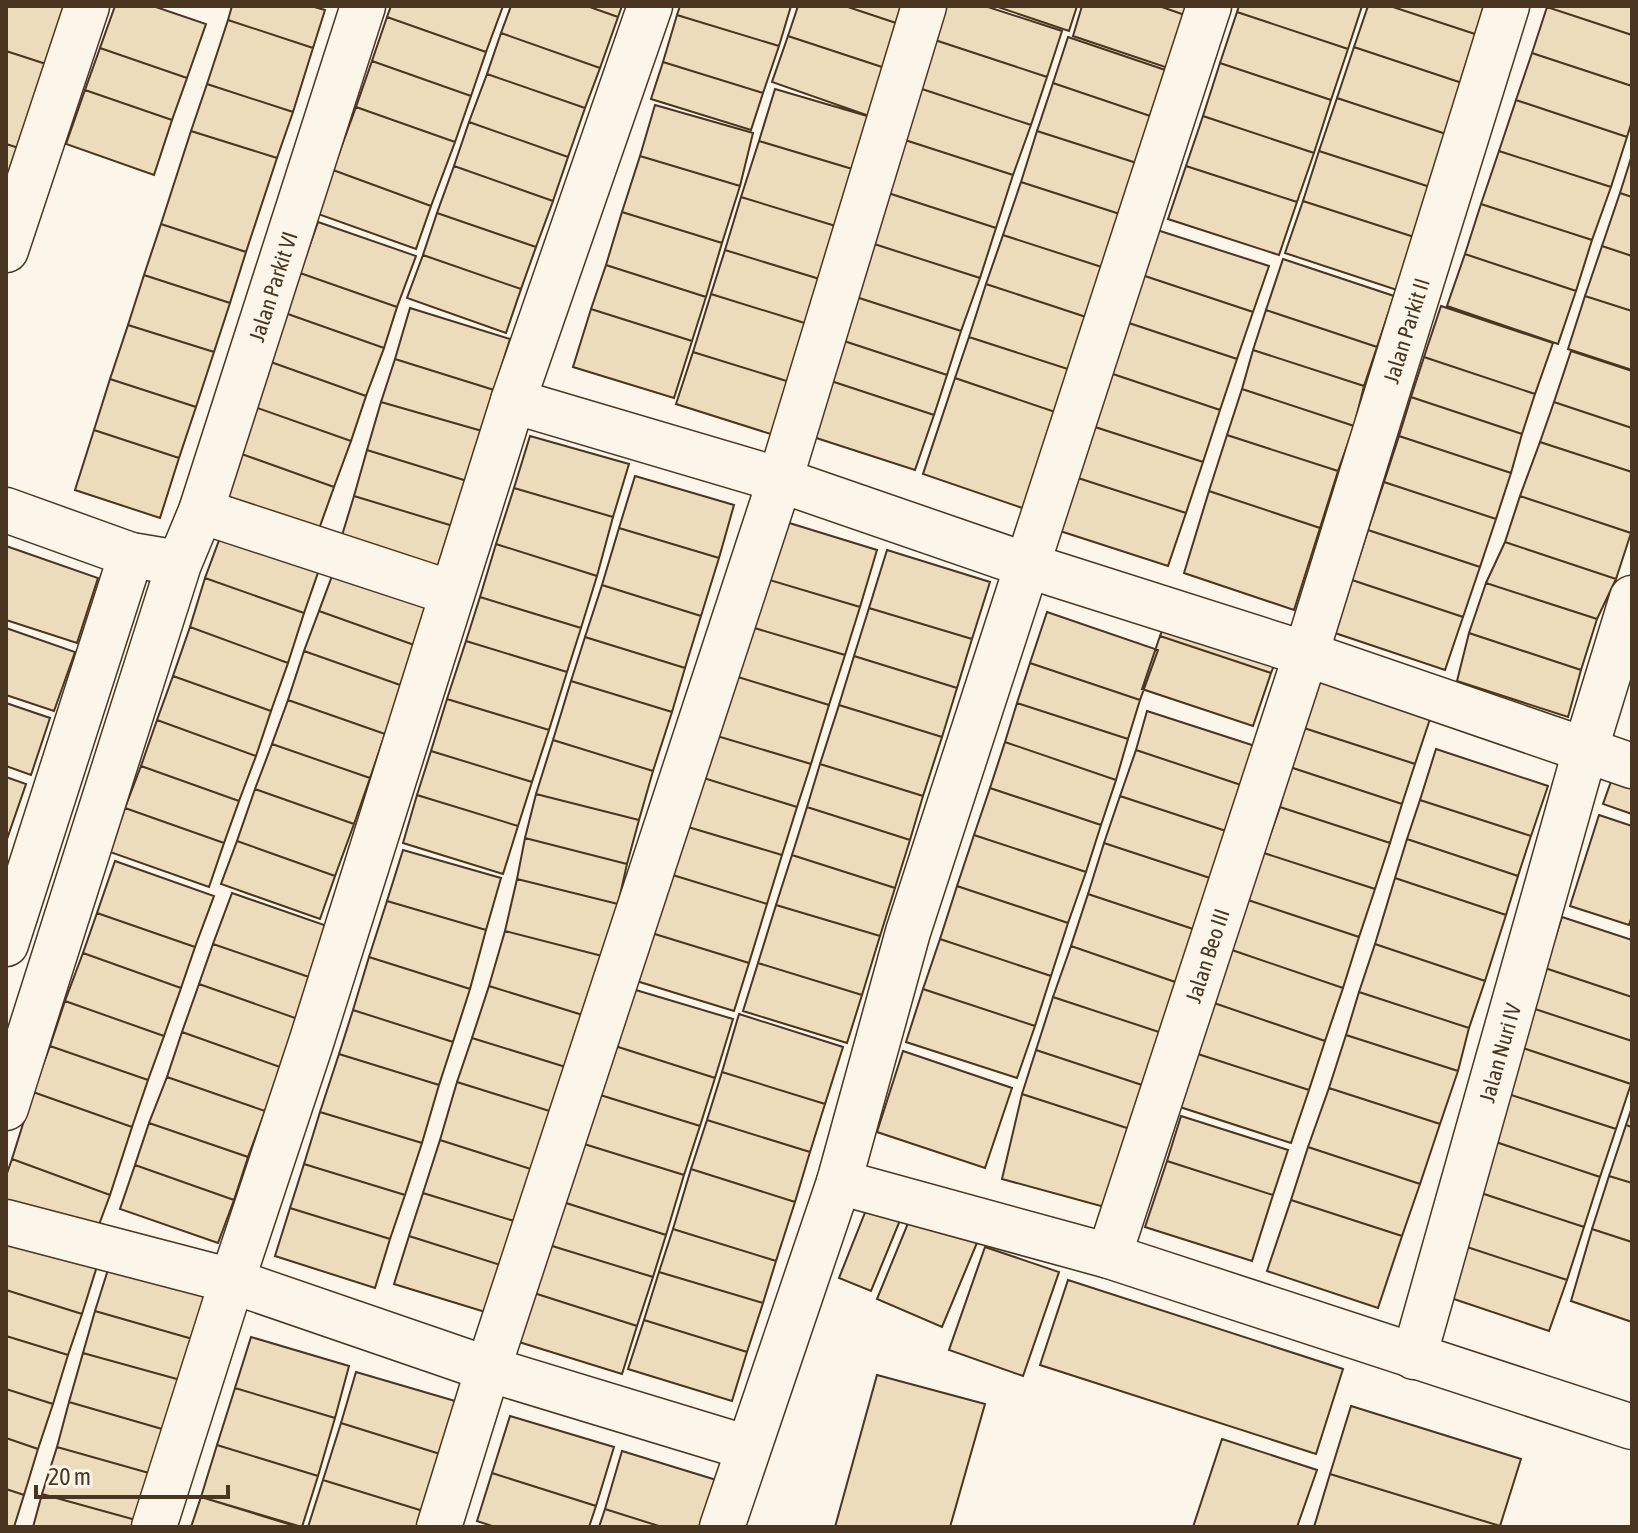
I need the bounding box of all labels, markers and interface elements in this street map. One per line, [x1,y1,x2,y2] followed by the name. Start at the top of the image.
[243,228,303,345] street label: Jalan Parkit VI
[1378,275,1435,386] street label: Jalan Parkit II
[1180,905,1235,1006] street label: Jalan Beo III
[1474,1000,1526,1105] street label: Jalan Nuri IV
[36,1449,228,1499] scale bar
[48,1463,91,1490] text: 20 m

